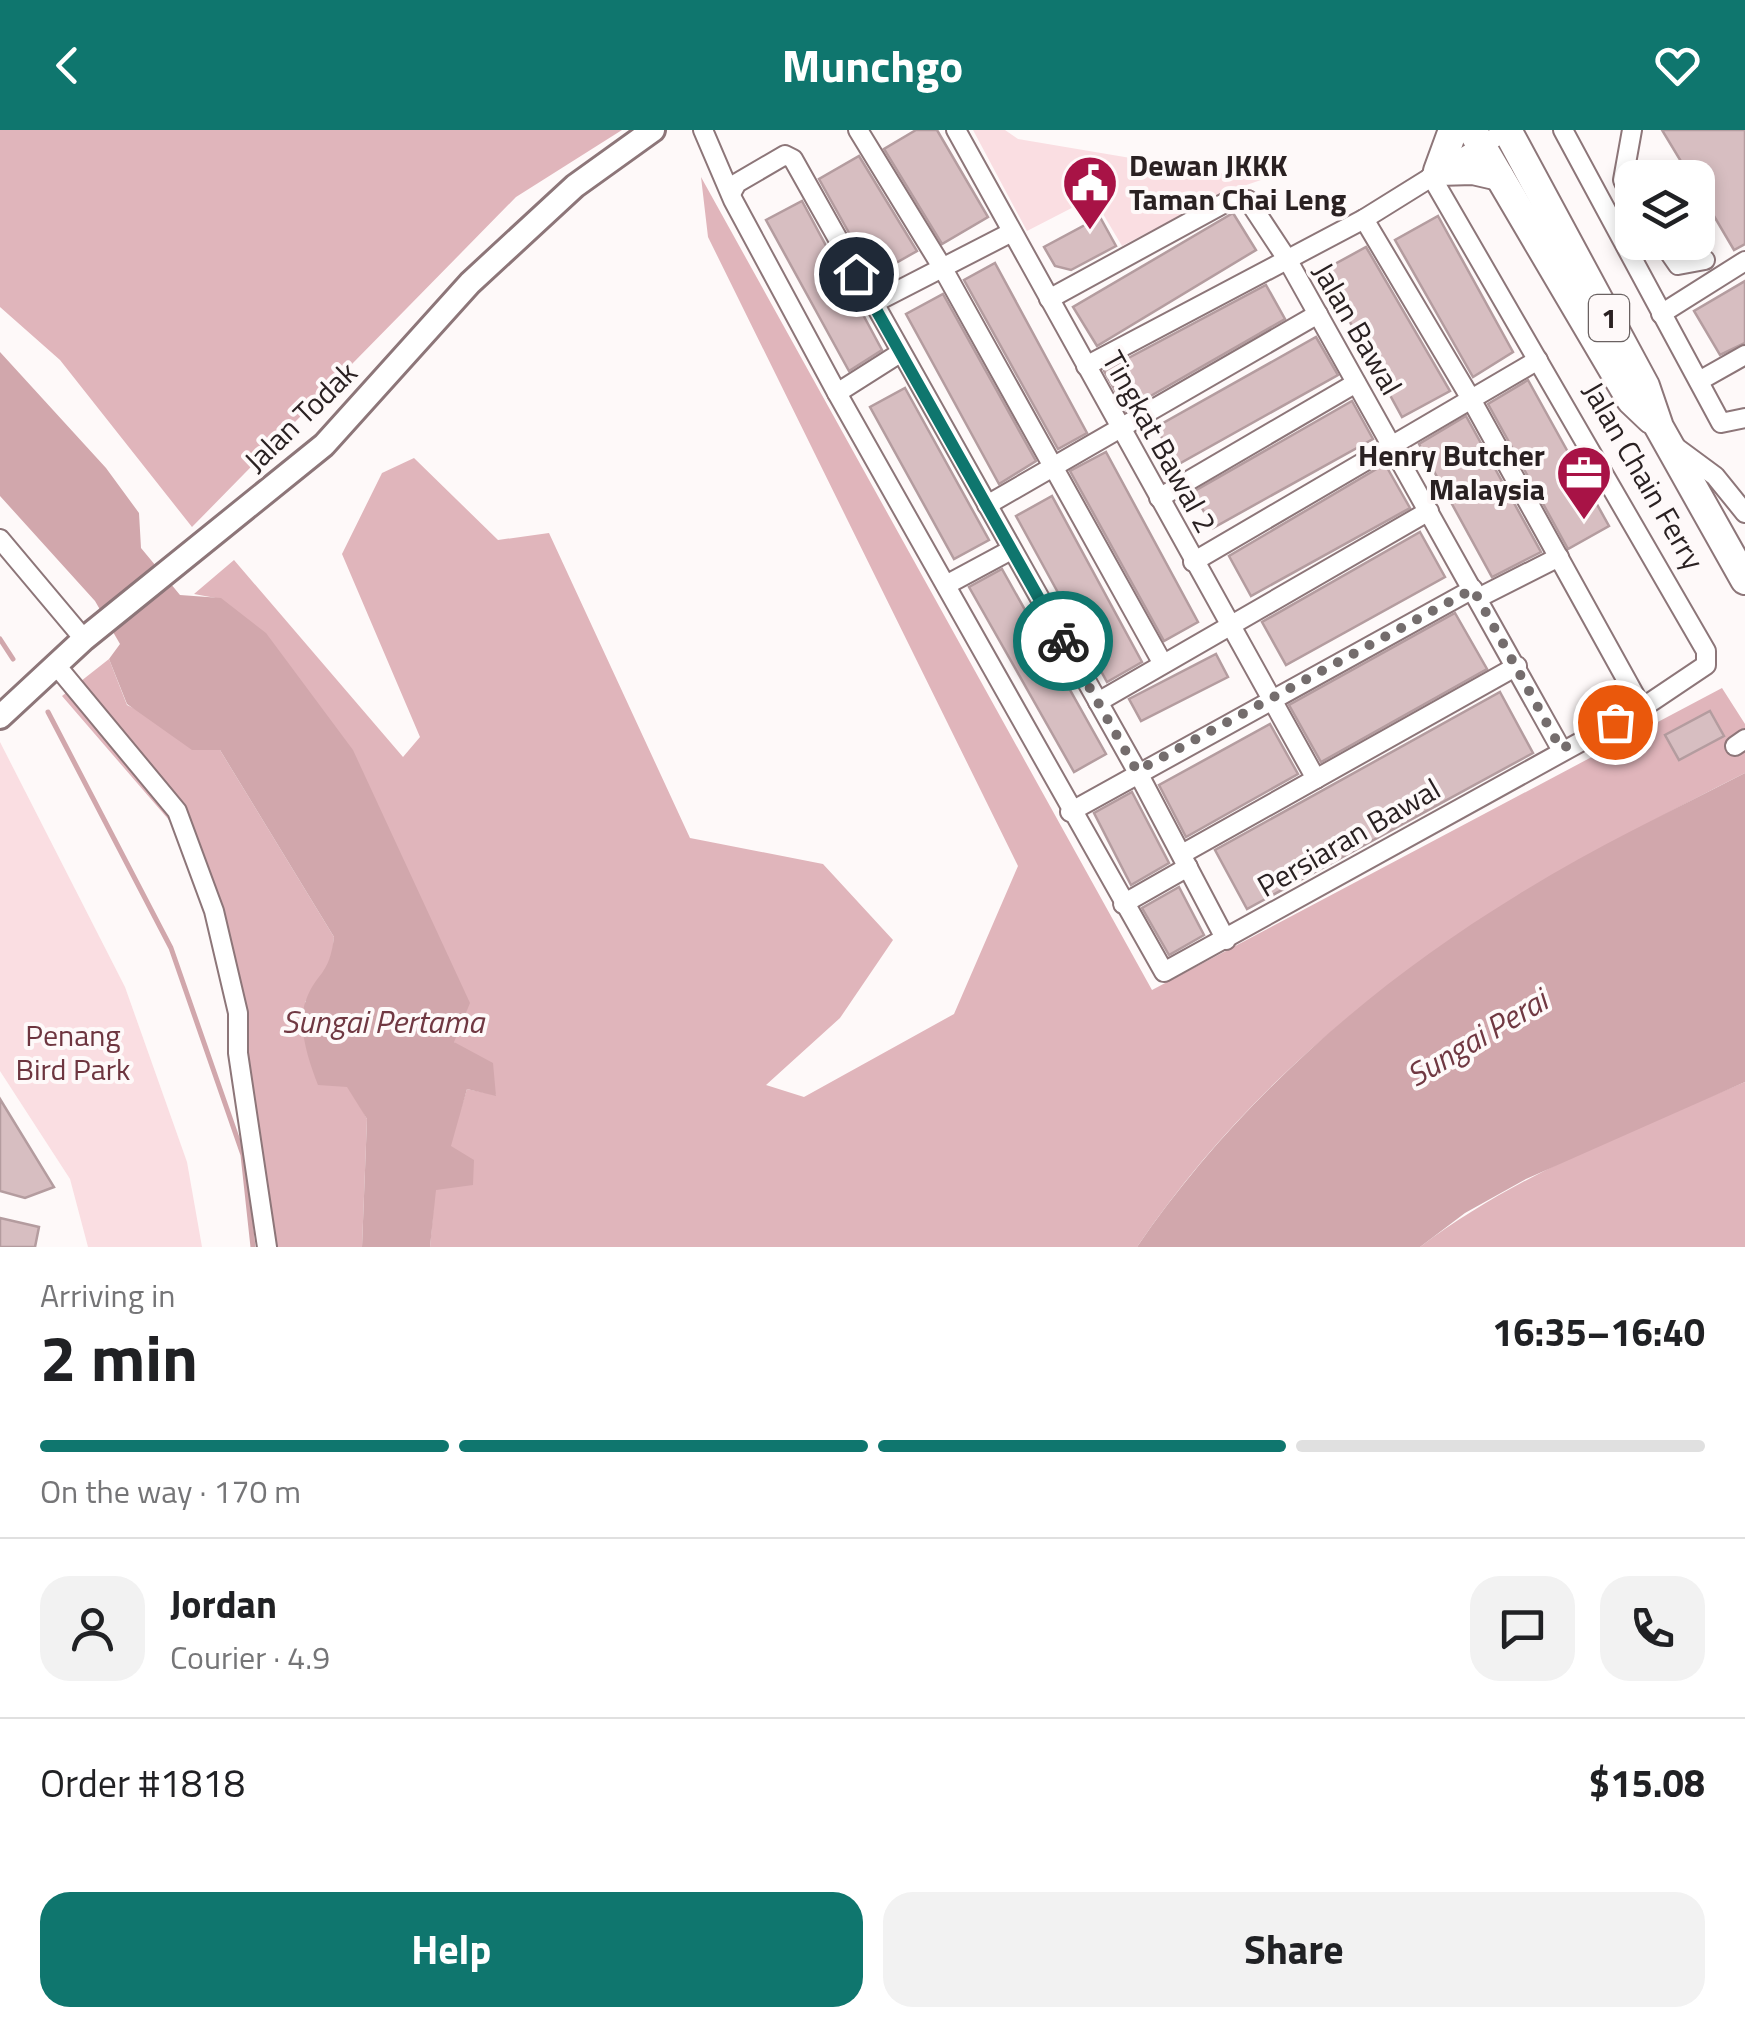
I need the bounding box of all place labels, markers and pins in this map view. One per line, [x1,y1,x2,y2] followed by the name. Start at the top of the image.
[1129,142,1346,222] place label: Dewan JKKK Taman Chai Leng
[1060,153,1120,232] public building icon: Dewan JKKK Taman Chai Leng
[814,232,899,317] pin
[1358,432,1545,512] place label: Henry Butcher Malaysia
[1554,443,1614,522] office icon: Henry Butcher Malaysia
[1573,680,1658,765] pin

